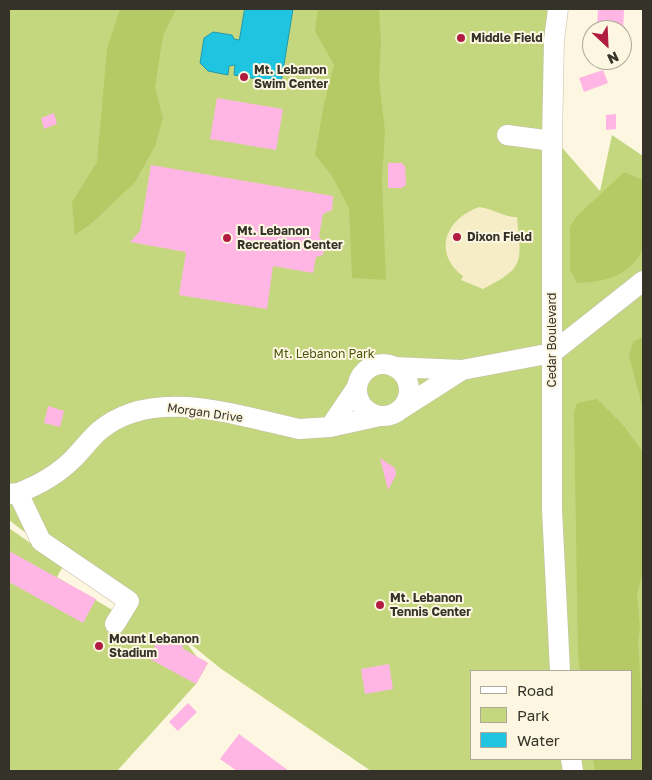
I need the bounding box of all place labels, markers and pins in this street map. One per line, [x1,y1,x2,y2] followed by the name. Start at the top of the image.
[471,31,543,45] place label: Middle Field
[455,32,467,44] marker: Middle Field
[254,63,328,91] place label: Mt. Lebanon Swim Center
[238,71,250,83] marker: Mt. Lebanon Swim Center
[237,224,343,252] place label: Mt. Lebanon Recreation Center
[467,230,532,244] place label: Dixon Field
[451,231,463,243] marker: Dixon Field
[221,232,233,244] marker: Mt. Lebanon Recreation Center
[390,591,471,619] place label: Mt. Lebanon Tennis Center
[374,599,386,611] marker: Mt. Lebanon Tennis Center
[109,632,199,660] place label: Mount Lebanon Stadium
[93,640,105,652] marker: Mount Lebanon Stadium

